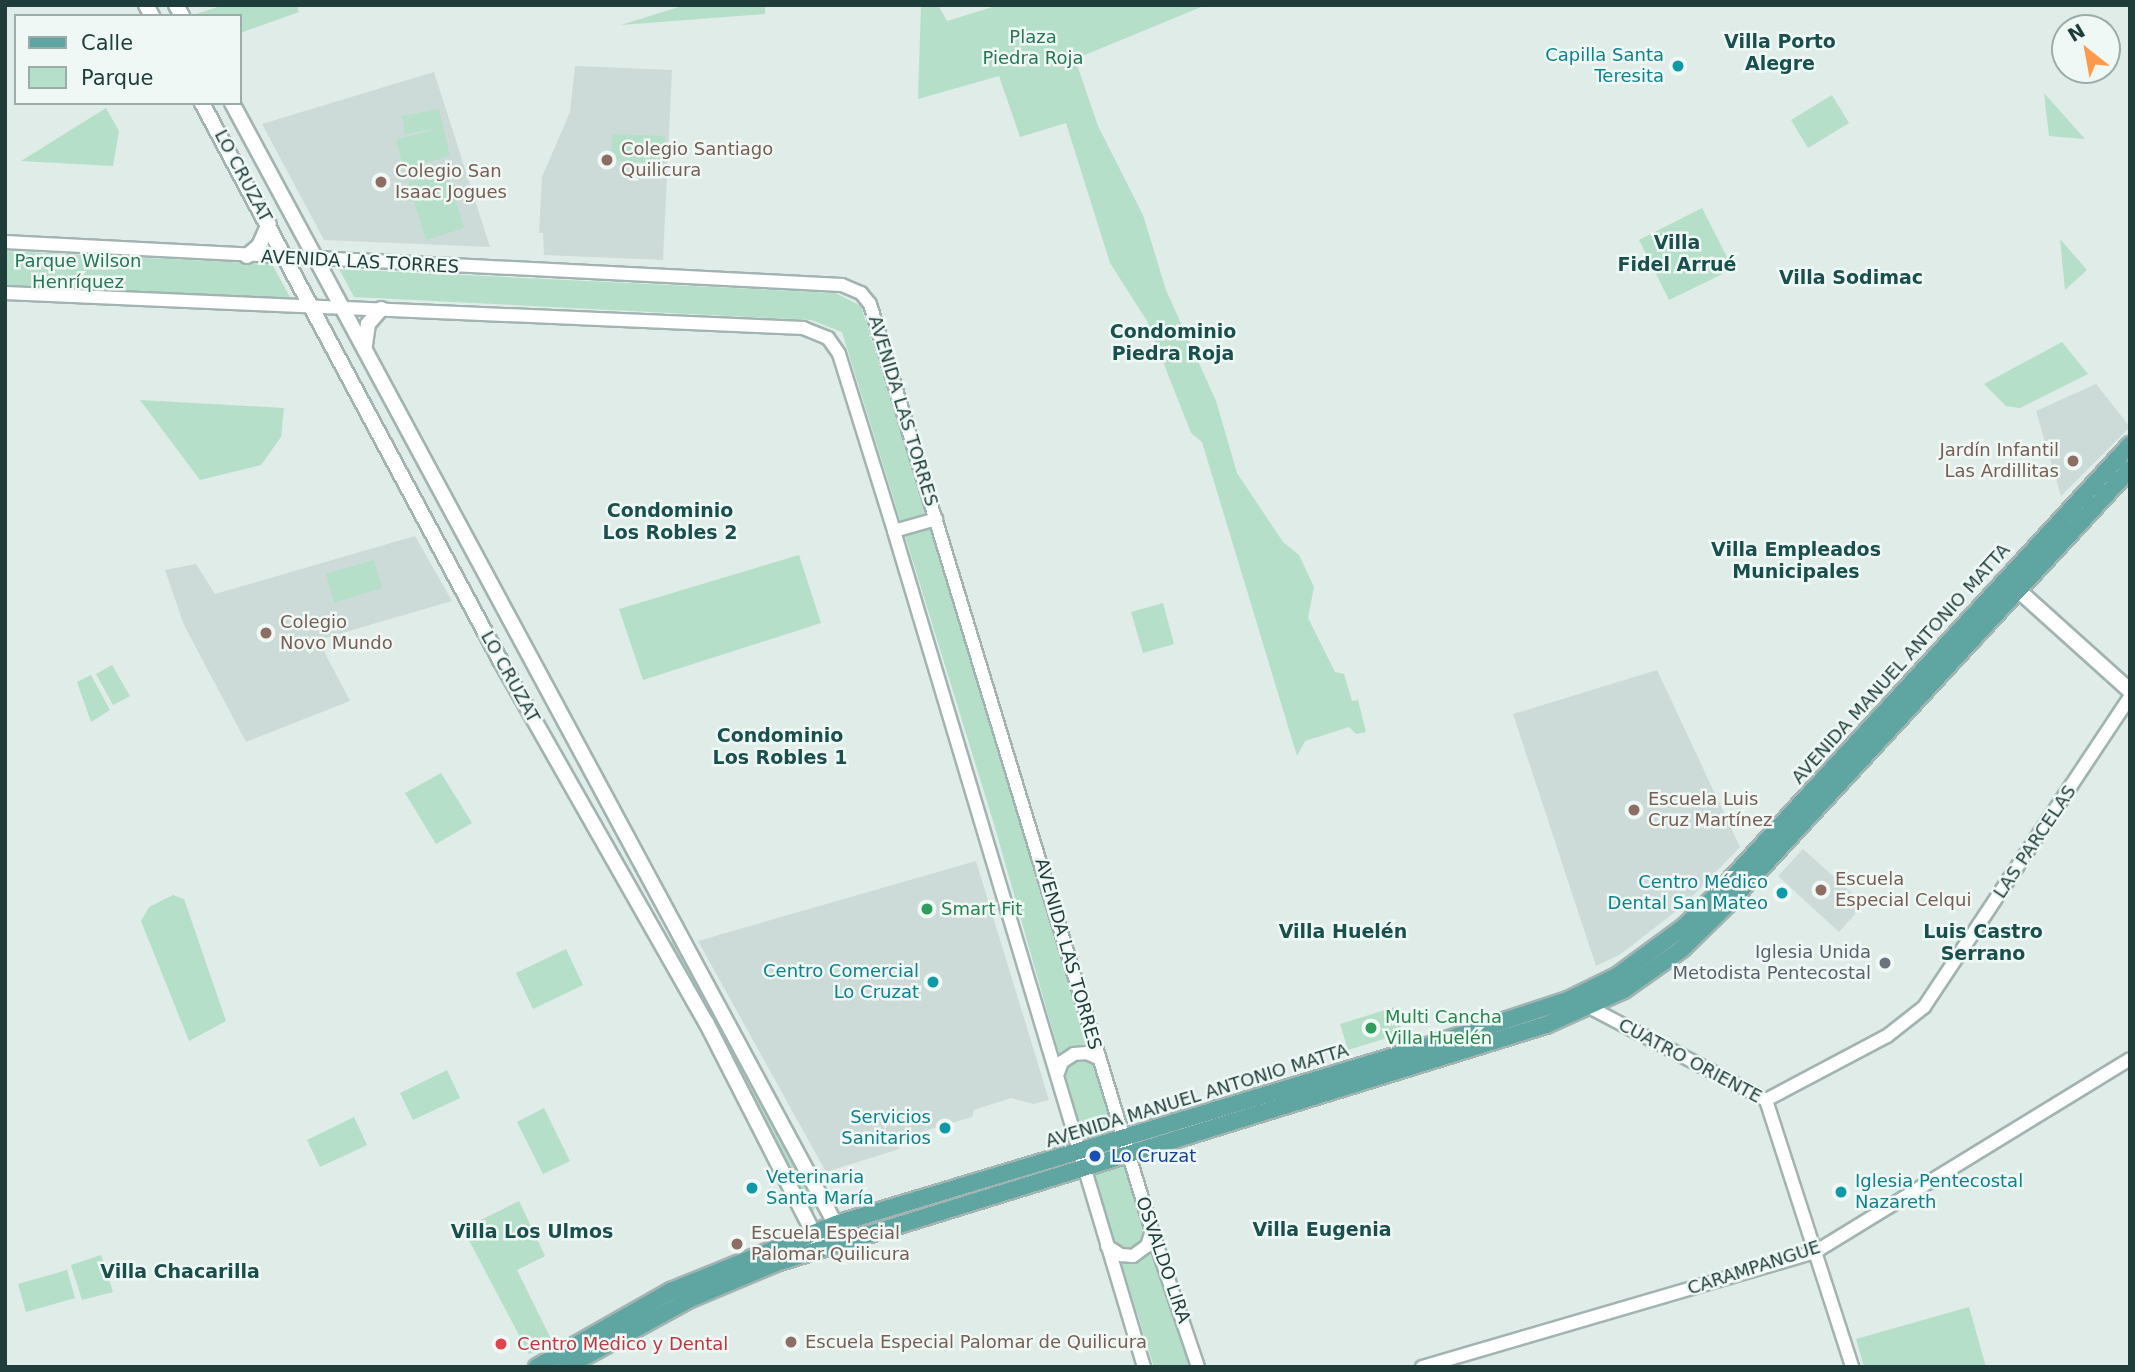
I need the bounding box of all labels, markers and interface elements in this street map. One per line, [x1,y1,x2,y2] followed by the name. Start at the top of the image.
[14,14,242,105] legend
[2051,14,2121,84] north arrow
[2064,19,2089,46] text: N
[983,27,1083,70] park label: Plaza Piedra Roja
[81,31,133,55] text: Calle
[1724,31,1836,75] district label: Villa Porto Alegre
[1545,45,1664,88] place label: Capilla Santa Teresita
[1670,58,1686,74] marker: Capilla Santa Teresita
[81,66,153,90] text: Parque
[210,126,276,226] street label: LO CRUZAT
[621,139,773,182] place label: Colegio Santiago Quilicura
[599,152,615,168] marker: Colegio Santiago Quilicura
[395,161,507,204] place label: Colegio San Isaac Jogues
[373,174,389,190] marker: Colegio San Isaac Jogues
[1618,232,1736,276] district label: Villa Fidel Arrué
[261,246,459,278] street label: AVENIDA LAS TORRES
[15,251,141,294] park label: Parque Wilson Henríquez
[1779,267,1923,289] district label: Villa Sodimac
[864,313,942,509] street label: AVENIDA LAS TORRES
[1110,321,1236,365] district label: Condominio Piedra Roja
[1939,440,2059,482] place label: Jardín Infantil Las Ardillitas
[2065,453,2081,469] marker: Jardín Infantil Las Ardillitas
[603,500,737,544] district label: Condominio Los Robles 2
[1711,539,1881,583] district label: Villa Empleados Municipales
[1787,540,2015,788] street label: AVENIDA MANUEL ANTONIO MATTA
[280,612,393,654] place label: Colegio Novo Mundo
[258,625,274,641] marker: Colegio Novo Mundo
[476,627,544,727] street label: LO CRUZAT
[713,725,847,769] district label: Condominio Los Robles 1
[1989,781,2081,903] street label: LAS PARCELAS
[1648,789,1772,832] place label: Escuela Luis Cruz Martínez
[1626,802,1642,818] marker: Escuela Luis Cruz Martínez
[1030,856,1106,1052] street label: AVENIDA LAS TORRES
[1835,869,1971,912] place label: Escuela Especial Celqui
[1608,872,1768,914] place label: Centro Médico Dental San Mateo
[1813,882,1829,898] marker: Escuela Especial Celqui
[1774,885,1790,901] marker: Centro Médico Dental San Mateo
[941,898,1022,920] place label: Smart Fit
[919,901,935,917] marker: Smart Fit
[1279,921,1407,943] district label: Villa Huelén
[1923,921,2043,965] district label: Luis Castro Serrano
[1673,942,1871,984] place label: Iglesia Unida Metodista Pentecostal
[1877,955,1893,971] marker: Iglesia Unida Metodista Pentecostal
[763,961,919,1004] place label: Centro Comercial Lo Cruzat
[925,974,941,990] marker: Centro Comercial Lo Cruzat
[1385,1007,1502,1050] place label: Multi Cancha Villa Huelén
[1615,1014,1765,1108] street label: CUATRO ORIENTE
[1363,1020,1379,1036] marker: Multi Cancha Villa Huelén
[1043,1040,1351,1152] street label: AVENIDA MANUEL ANTONIO MATTA
[841,1107,931,1150] place label: Servicios Sanitarios
[937,1120,953,1136] marker: Servicios Sanitarios
[1111,1145,1196,1167] place label: Lo Cruzat
[1085,1146,1105,1166] marker: Lo Cruzat
[766,1167,874,1210] place label: Veterinaria Santa María
[1855,1171,2023,1214] place label: Iglesia Pentecostal Nazareth
[744,1180,760,1196] marker: Veterinaria Santa María
[1833,1184,1849,1200] marker: Iglesia Pentecostal Nazareth
[1131,1194,1195,1326] street label: OSVALDO LIRA
[1252,1219,1392,1241] district label: Villa Eugenia
[451,1221,613,1243] district label: Villa Los Ulmos
[751,1223,910,1266] place label: Escuela Especial Palomar Quilicura
[729,1236,745,1252] marker: Escuela Especial Palomar Quilicura
[1685,1236,1823,1300] street label: CARAMPANGUE
[100,1261,260,1283] district label: Villa Chacarilla
[805,1331,1147,1353] place label: Escuela Especial Palomar de Quilicura
[517,1333,728,1355] place label: Centro Medico y Dental
[491,1334,511,1354] marker: Centro Medico y Dental
[783,1334,799,1350] marker: Escuela Especial Palomar de Quilicura

